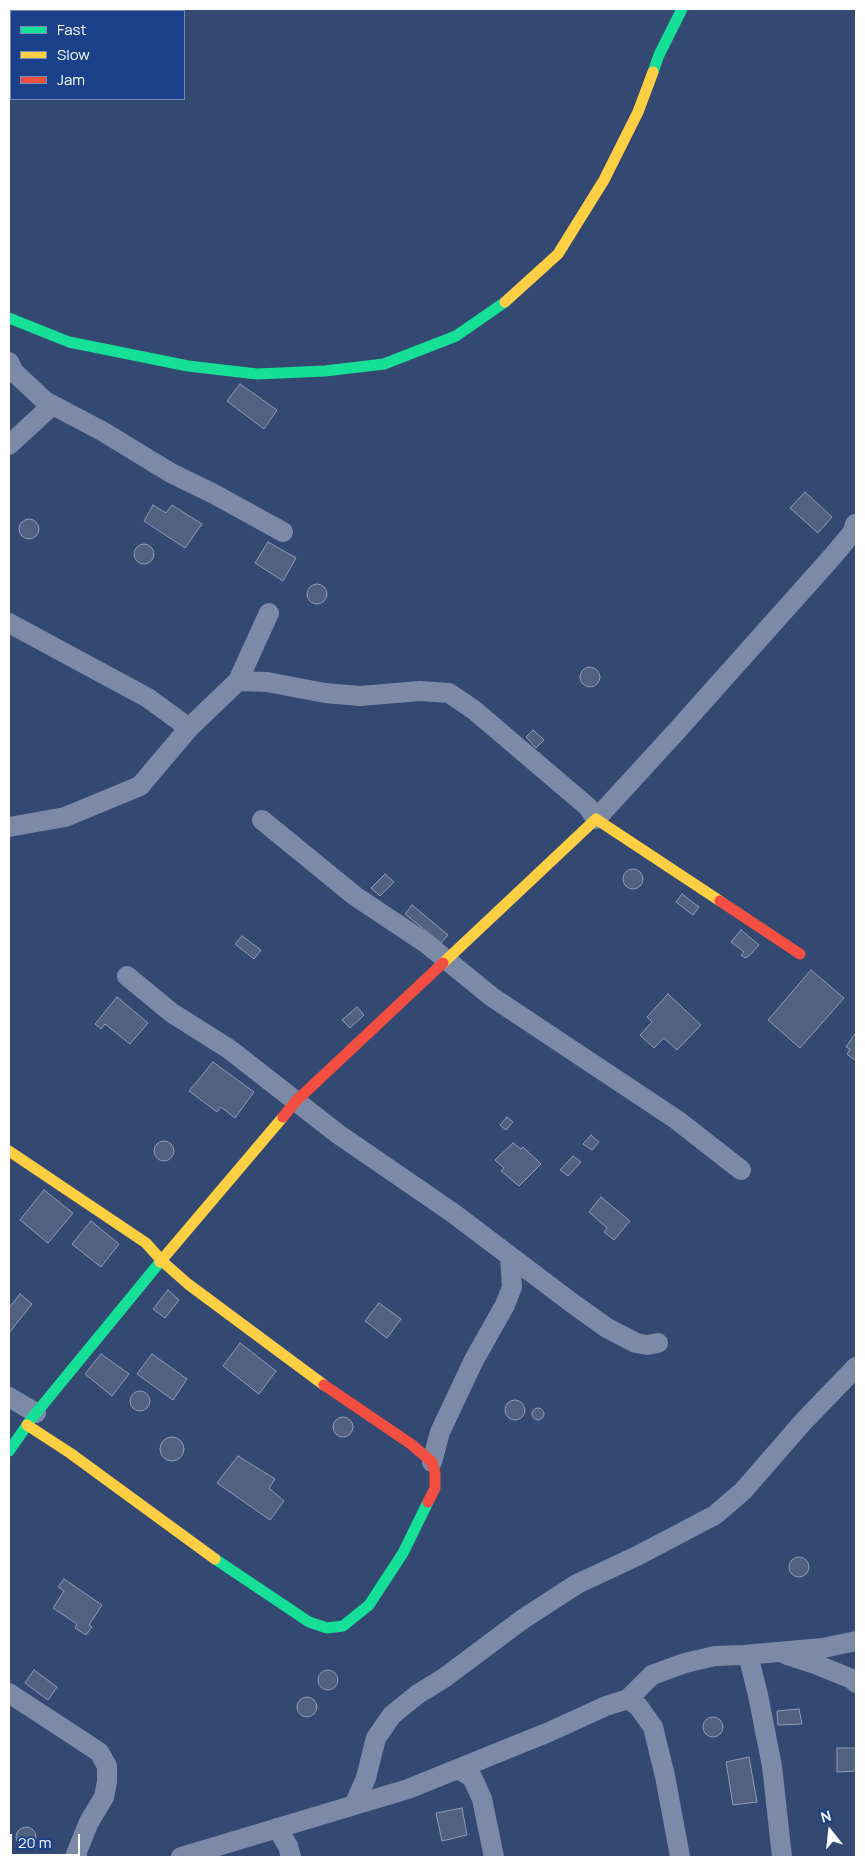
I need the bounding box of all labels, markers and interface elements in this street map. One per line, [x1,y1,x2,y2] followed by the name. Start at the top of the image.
[10,10,185,100] legend
[57,19,86,40] text: Fast
[57,44,90,65] text: Slow
[57,69,85,90] text: Jam
[805,1806,855,1856] north arrow
[818,1806,833,1827] text: N
[12,1824,82,1856] scale bar
[18,1832,51,1853] text: 20 m

